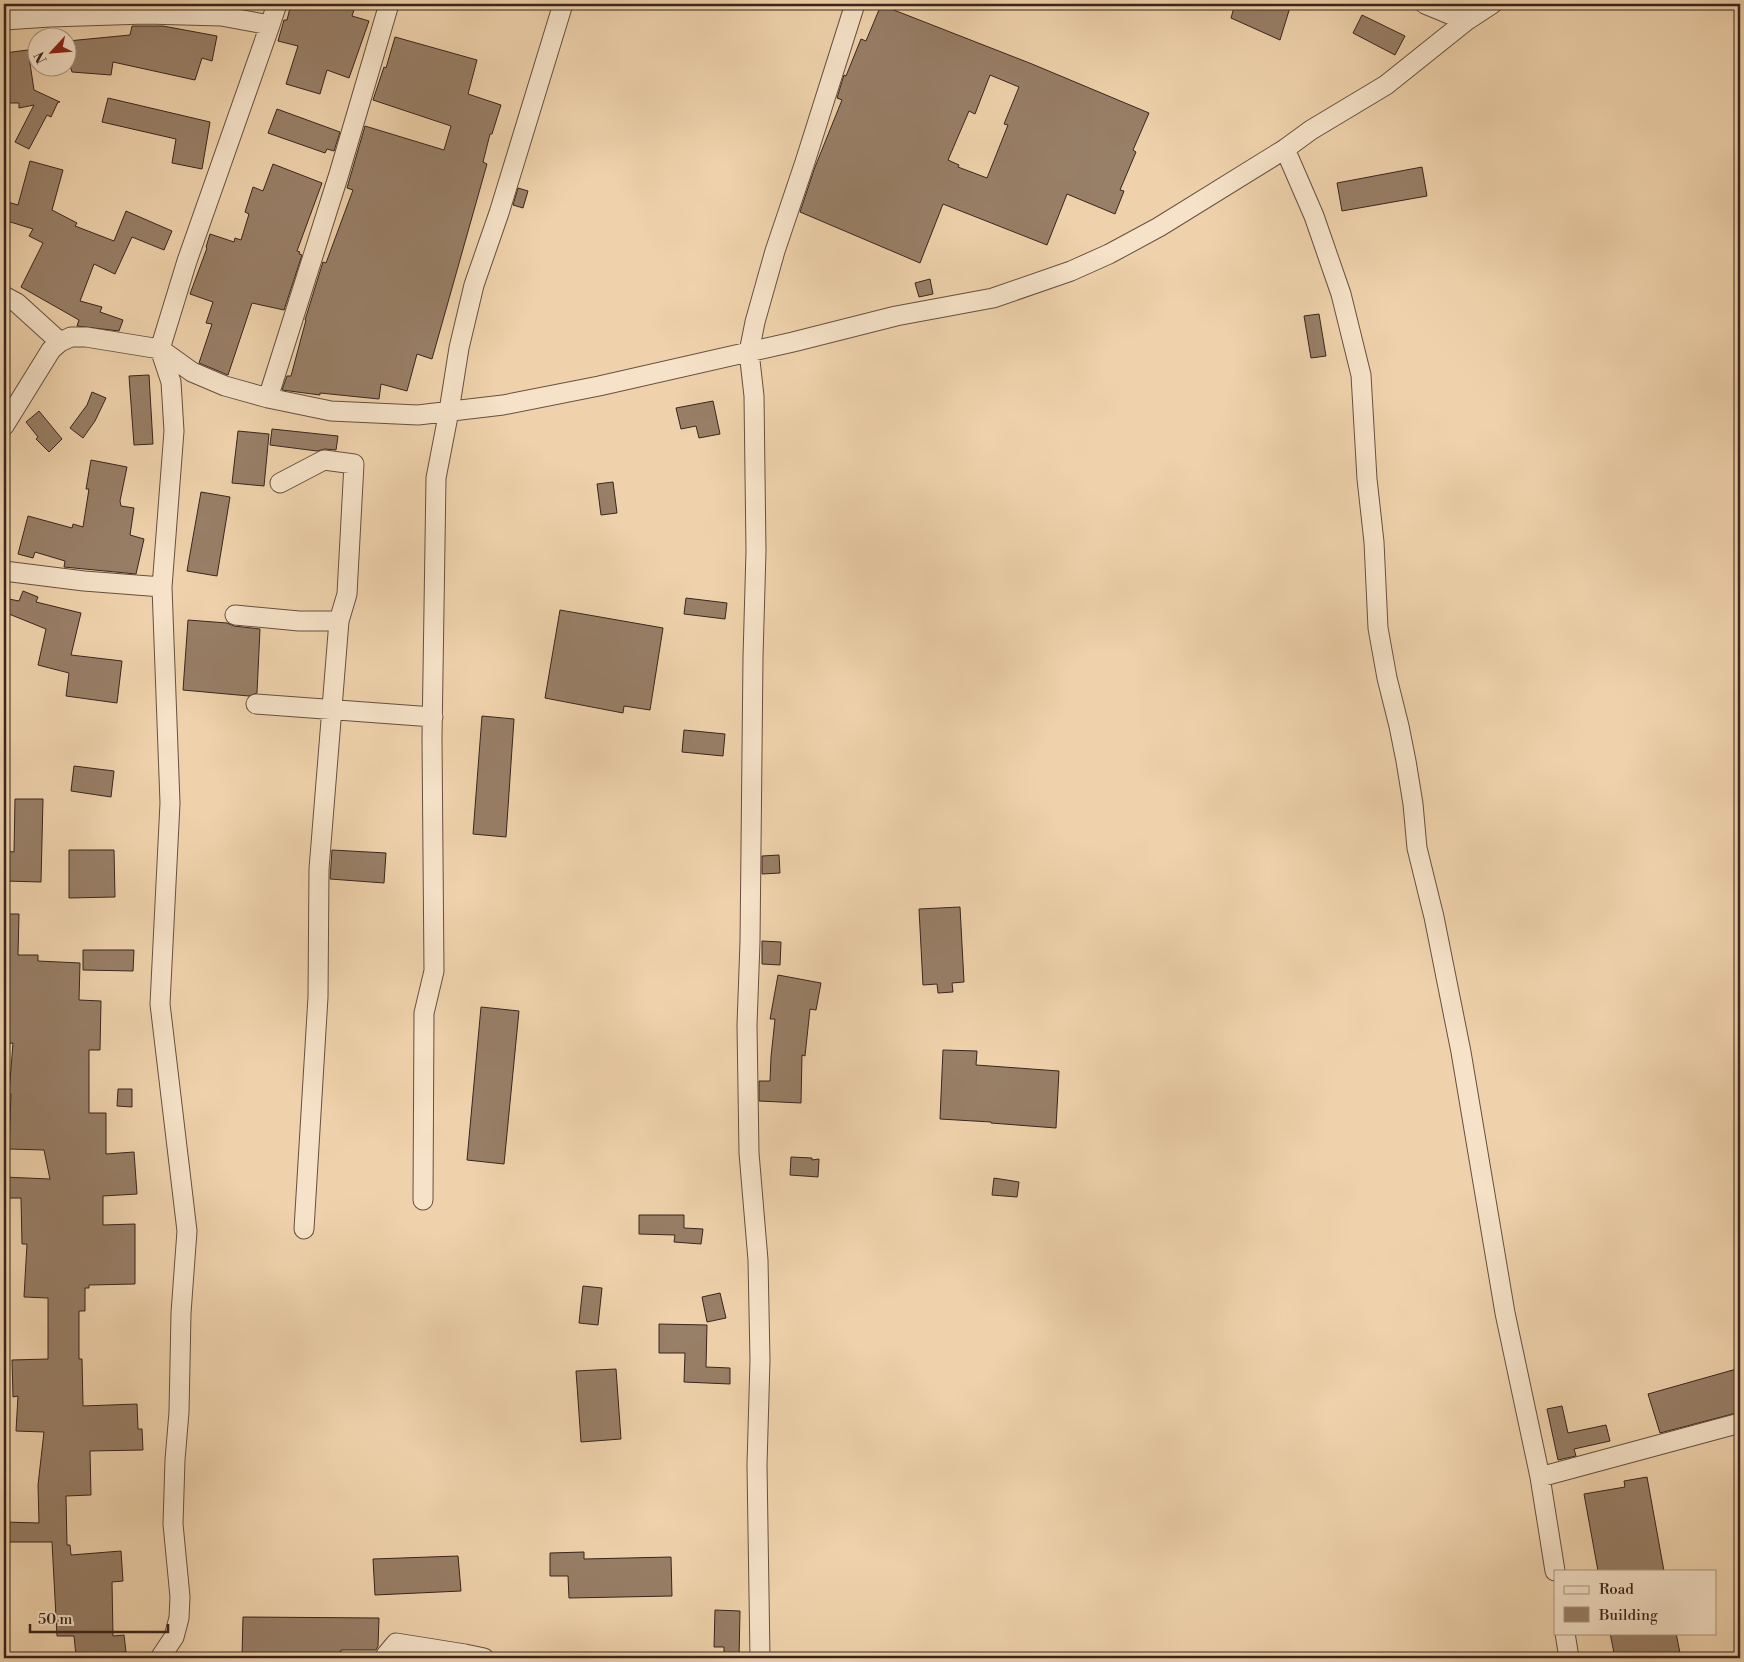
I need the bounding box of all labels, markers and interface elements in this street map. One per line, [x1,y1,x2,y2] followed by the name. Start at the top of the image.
[28,28,78,78] north arrow
[31,48,52,66] text: N
[1554,1570,1716,1634] legend
[1599,1580,1634,1599] text: Road
[30,1602,168,1634] scale bar
[1598,1606,1658,1625] text: Building
[38,1610,72,1629] text: 50 m

